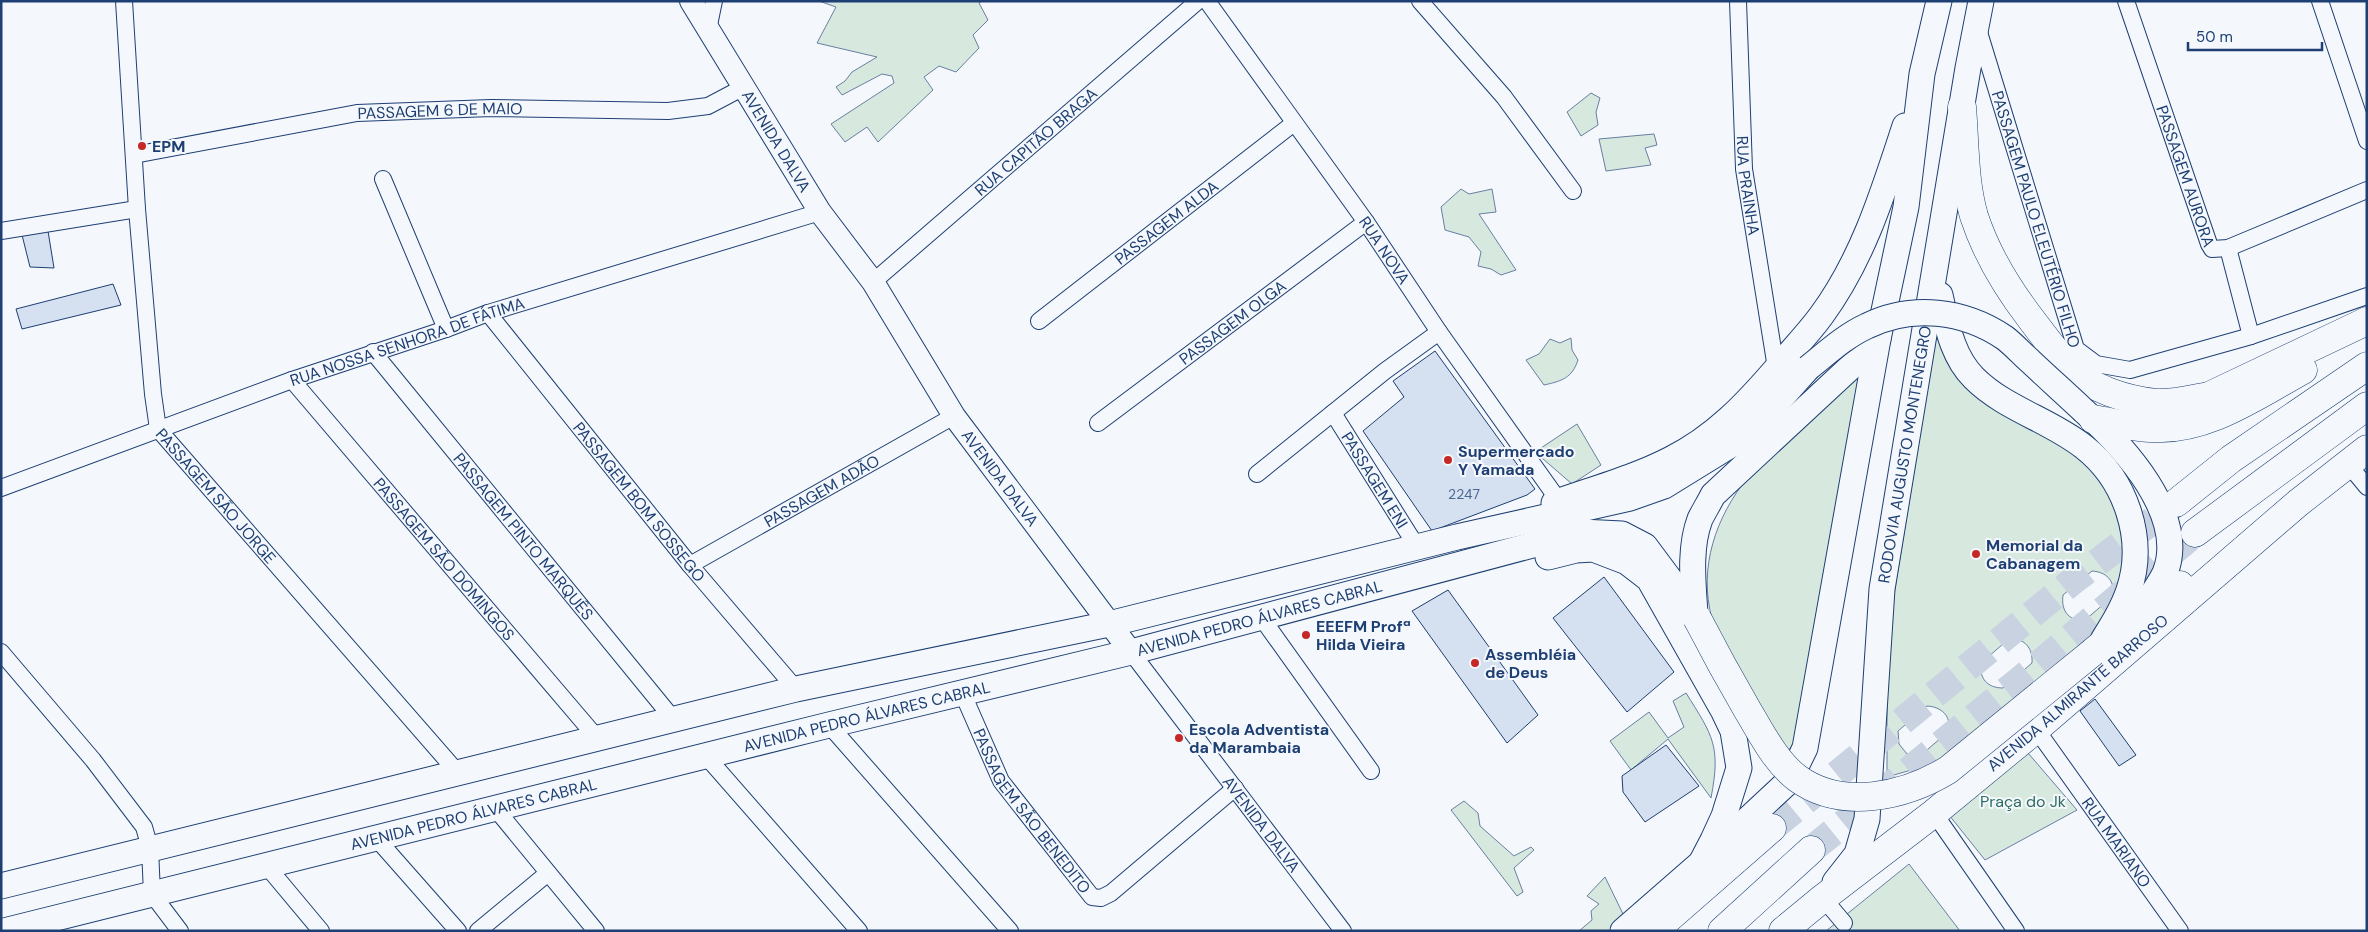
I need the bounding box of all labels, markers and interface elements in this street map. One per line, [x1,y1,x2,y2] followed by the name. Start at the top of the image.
[2188,20,2322,52] scale bar
[2196,27,2233,47] text: 50 m
[970,83,1102,201] street label: RUA CAPITÃO BRAGA
[737,86,816,196] street label: AVENIDA DALVA
[1987,88,2085,350] street label: PASSAGEM PAULO ELEUTÉRIO FILHO
[357,98,523,124] street label: PASSAGEM 6 DE MAIO
[2151,102,2219,250] street label: PASSAGEM AURORA
[1732,135,1765,237] street label: RUA PRAINHA
[152,136,185,157] place label: EPM
[136,140,148,152] marker: EPM
[1110,176,1223,270] street label: PASSAGEM ALDA
[1354,212,1415,289] street label: RUA NOVA
[1175,275,1291,370] street label: PASSAGEM OLGA
[287,292,528,391] street label: RUA NOSSA SENHORA DE FÁTIMA
[1873,324,1936,585] street label: RODOVIA AUGUSTO MONTENEGRO
[568,418,710,586] street label: PASSAGEM BOM SOSSEGO
[151,424,281,568] street label: PASSAGEM SÃO JORGE
[957,425,1043,531] street label: AVENIDA DALVA
[1336,428,1413,532] street label: PASSAGEM ENI
[1458,441,1575,480] place label: Supermercado Y Yamada
[449,449,598,624] street label: PASSAGEM PINTO MARQUÊS
[760,450,883,532] street label: PASSAGEM ADÃO
[1442,454,1454,466] marker: Supermercado Y Yamada
[369,473,519,645] street label: PASSAGEM SÃO DOMINGOS
[1448,485,1480,503] house number: 2247
[1986,535,2083,574] place label: Memorial da Cabanagem
[1970,548,1982,560] marker: Memorial da Cabanagem
[1134,575,1385,661] street label: AVENIDA PEDRO ÁLVARES CABRAL
[1983,610,2173,776] street label: AVENIDA ALMIRANTE BARROSO
[1316,616,1411,655] place label: EEEFM Profª Hilda Vieira
[1300,629,1312,641] marker: EEEFM Profª Hilda Vieira
[1485,644,1576,683] place label: Assembléia de Deus
[1469,657,1481,669] marker: Assembléia de Deus
[741,676,992,757] street label: AVENIDA PEDRO ÁLVARES CABRAL
[1189,719,1329,758] place label: Escola Adventista da Marambaia
[968,725,1095,898] street label: PASSAGEM SÃO BENEDITO
[1173,732,1185,744] marker: Escola Adventista da Marambaia
[1218,772,1305,877] street label: AVENIDA DALVA
[348,773,599,855] street label: AVENIDA PEDRO ÁLVARES CABRAL
[1980,791,2066,812] park label: Praça do Jk
[2077,793,2156,892] street label: RUA MARIANO

